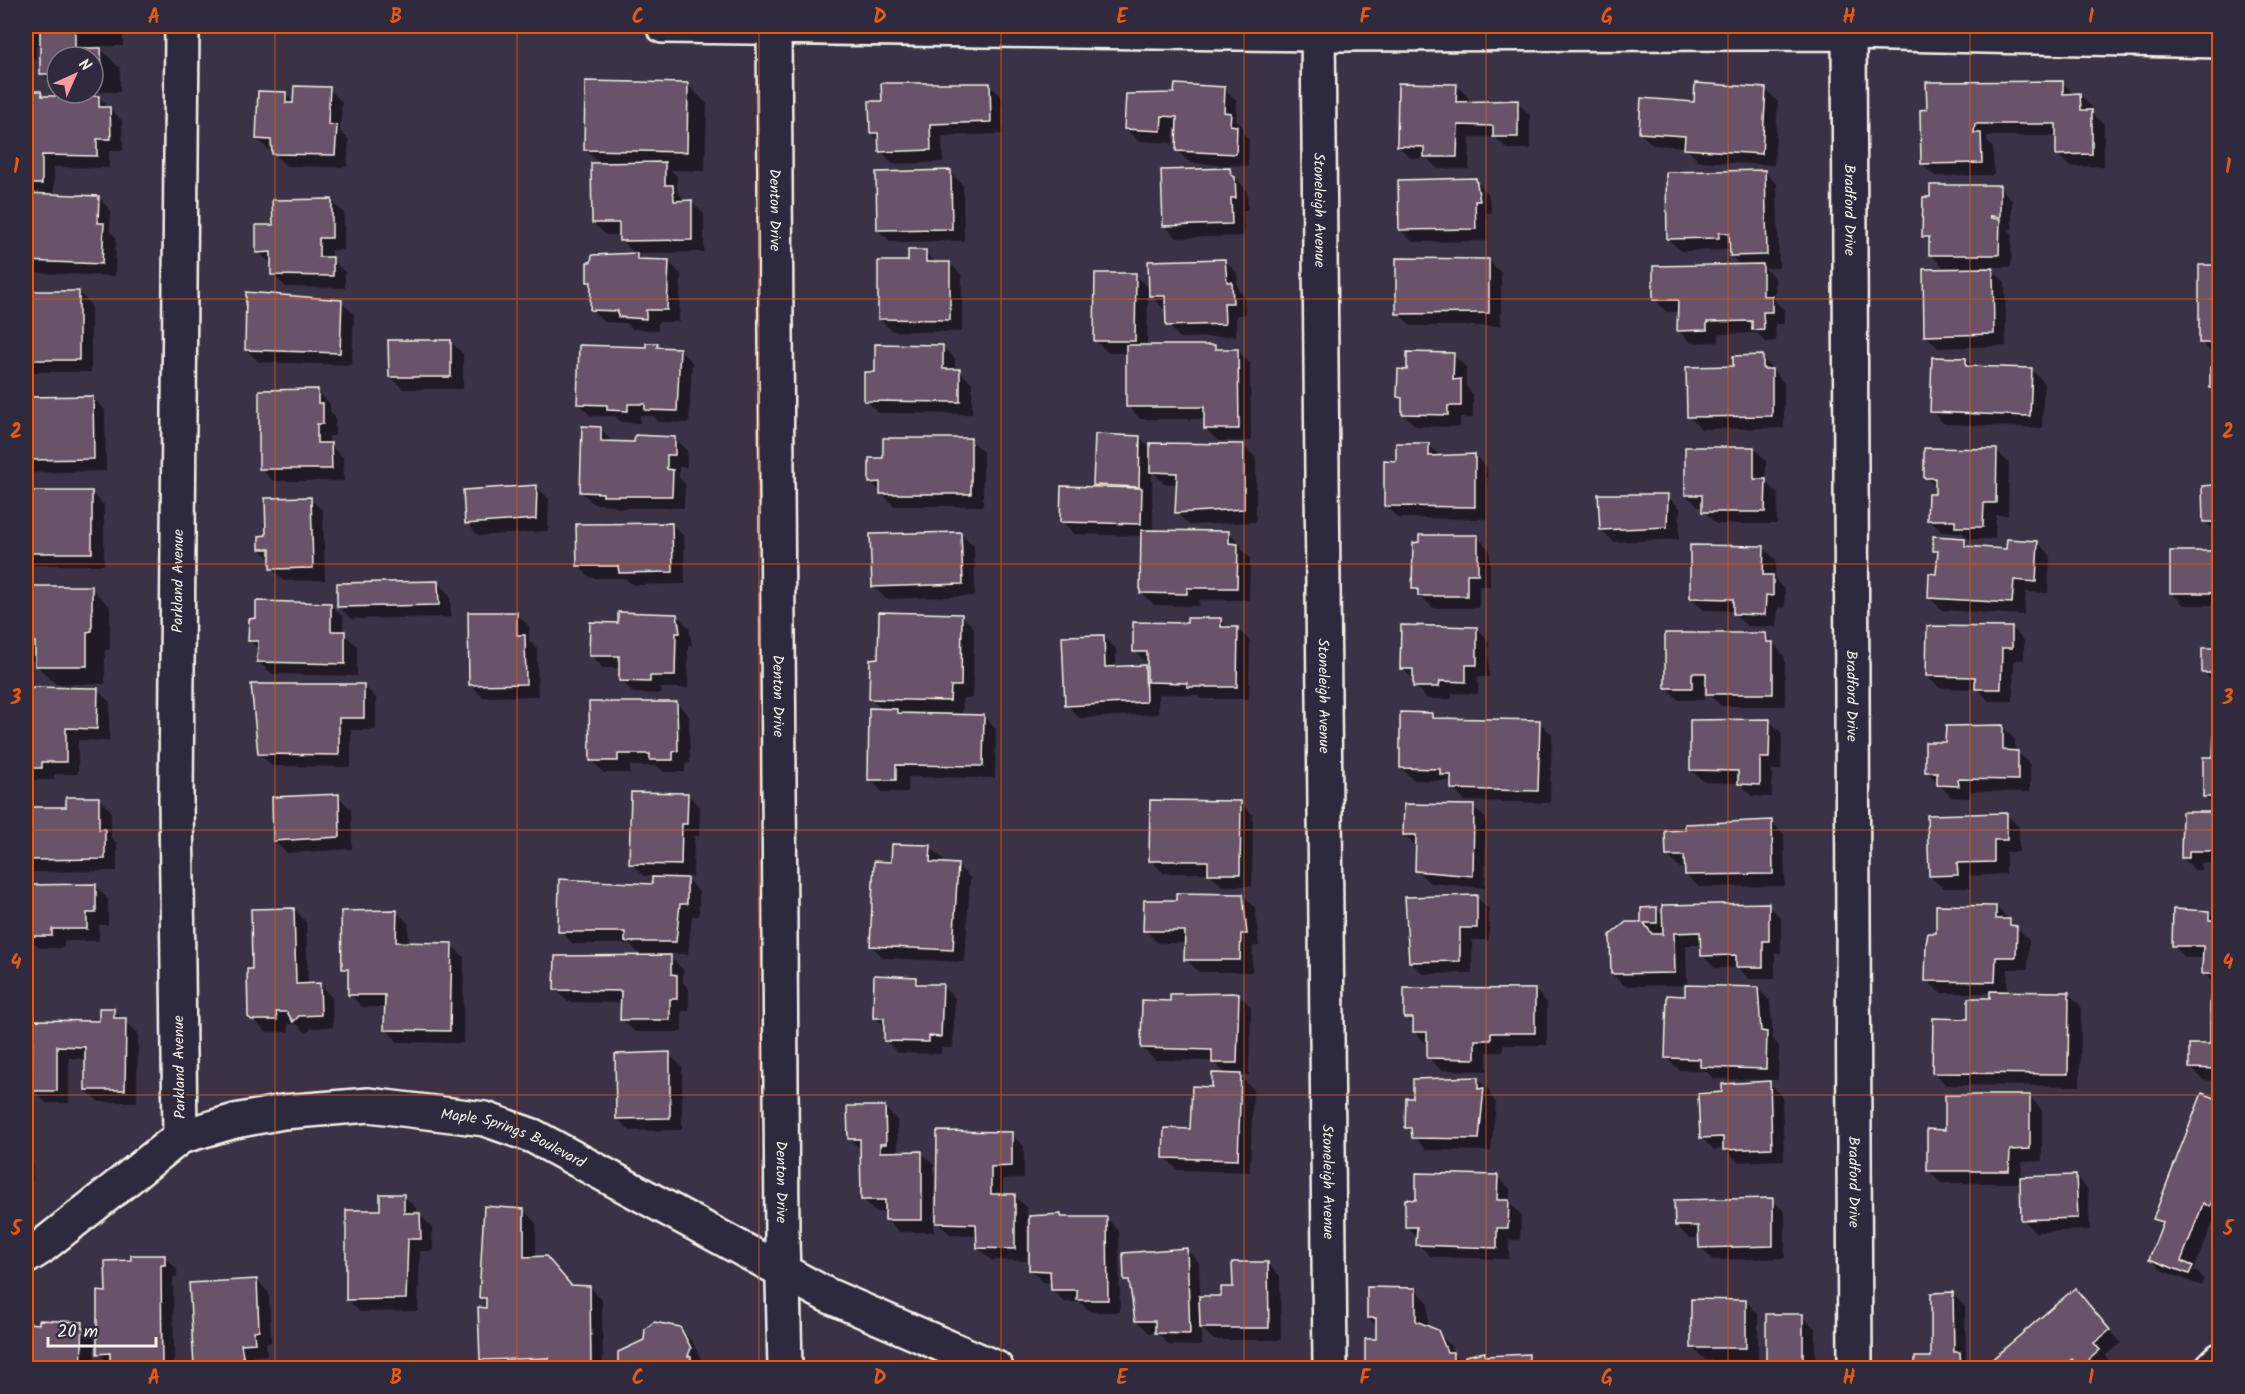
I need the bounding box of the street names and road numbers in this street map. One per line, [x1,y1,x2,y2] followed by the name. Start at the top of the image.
[1306,152,1331,268] street label: Stoneleigh Avenue
[1837,164,1861,256] street label: Bradford Drive
[762,169,786,252] street label: Denton Drive
[166,529,191,633] street label: Parkland Avenue
[1310,638,1336,754] street label: Stoneleigh Avenue
[1839,650,1863,742] street label: Bradford Drive
[765,655,790,738] street label: Denton Drive
[167,1015,193,1119] street label: Parkland Avenue
[439,1103,590,1175] street label: Maple Springs Boulevard
[1315,1124,1340,1240] street label: Stoneleigh Avenue
[1841,1136,1865,1228] street label: Bradford Drive
[768,1141,793,1224] street label: Denton Drive

